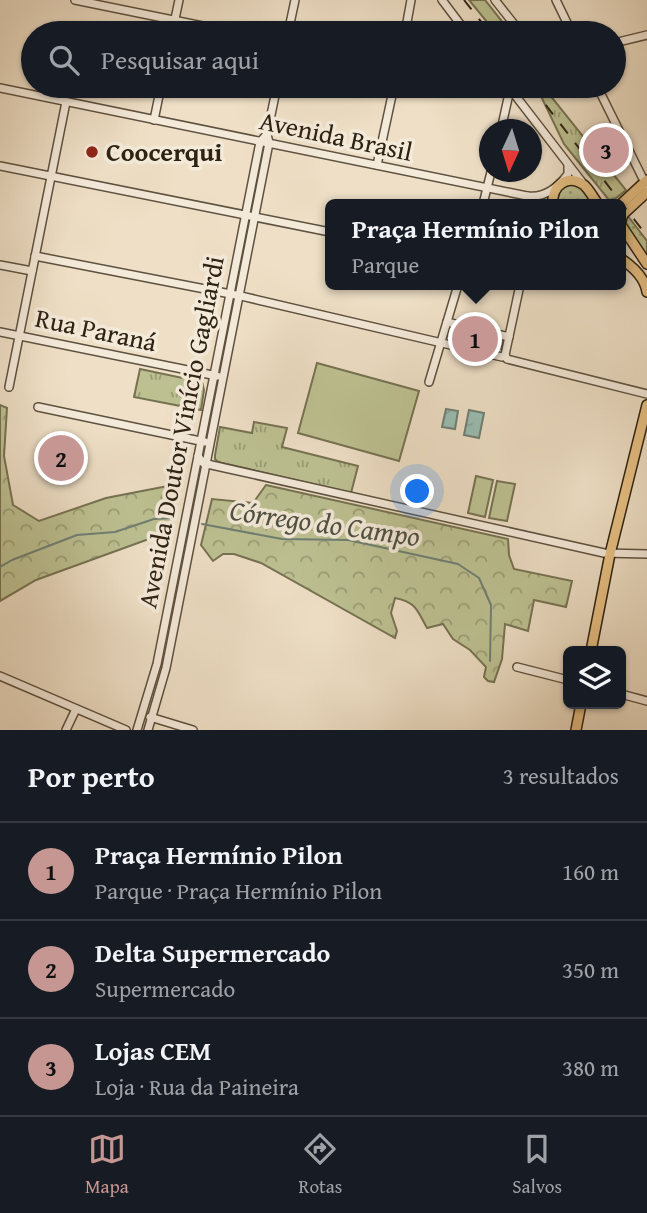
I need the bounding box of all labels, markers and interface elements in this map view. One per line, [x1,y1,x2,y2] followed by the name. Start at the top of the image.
[21,21,626,98] search box
[101,40,259,79] text: Pesquisar aqui
[45,41,83,79] icon: search
[256,100,416,171] street label: Avenida Brasil
[479,119,542,182] north arrow
[583,124,629,176] pin: 3
[106,132,222,171] place label: Coocerqui
[84,144,100,160] marker: Coocerqui
[325,199,626,290] popup
[352,209,599,248] text: Praça Hermínio Pilon
[352,248,419,281] text: Parque
[127,252,234,611] street label: Avenida Doutor Vinício Gagliardi
[32,298,161,362] street label: Rua Paraná
[452,313,498,365] pin: 1
[38,432,84,484] pin: 2
[400,474,434,508] your location
[227,489,423,556] water label: Córrego do Campo
[563,646,626,709] map controls
[563,646,626,709] button: layers
[28,754,155,798] text: Por perto
[503,759,619,792] text: 3 resultados
[95,835,343,874] text: Praça Hermínio Pilon
[45,855,57,888] text: 1
[562,855,619,888] text: 160 m
[95,874,382,907] text: Parque · Praça Hermínio Pilon
[95,933,330,972] text: Delta Supermercado
[45,953,57,986] text: 2
[562,953,619,986] text: 350 m
[95,972,235,1005] text: Supermercado
[95,1031,211,1070] text: Lojas CEM
[45,1051,57,1084] text: 3
[562,1051,619,1084] text: 380 m
[95,1070,299,1103] text: Loja · Rua da Paineira
[85,1130,129,1200] tab: Mapa
[298,1130,342,1200] tab: Rotas
[512,1130,562,1200] tab: Salvos

